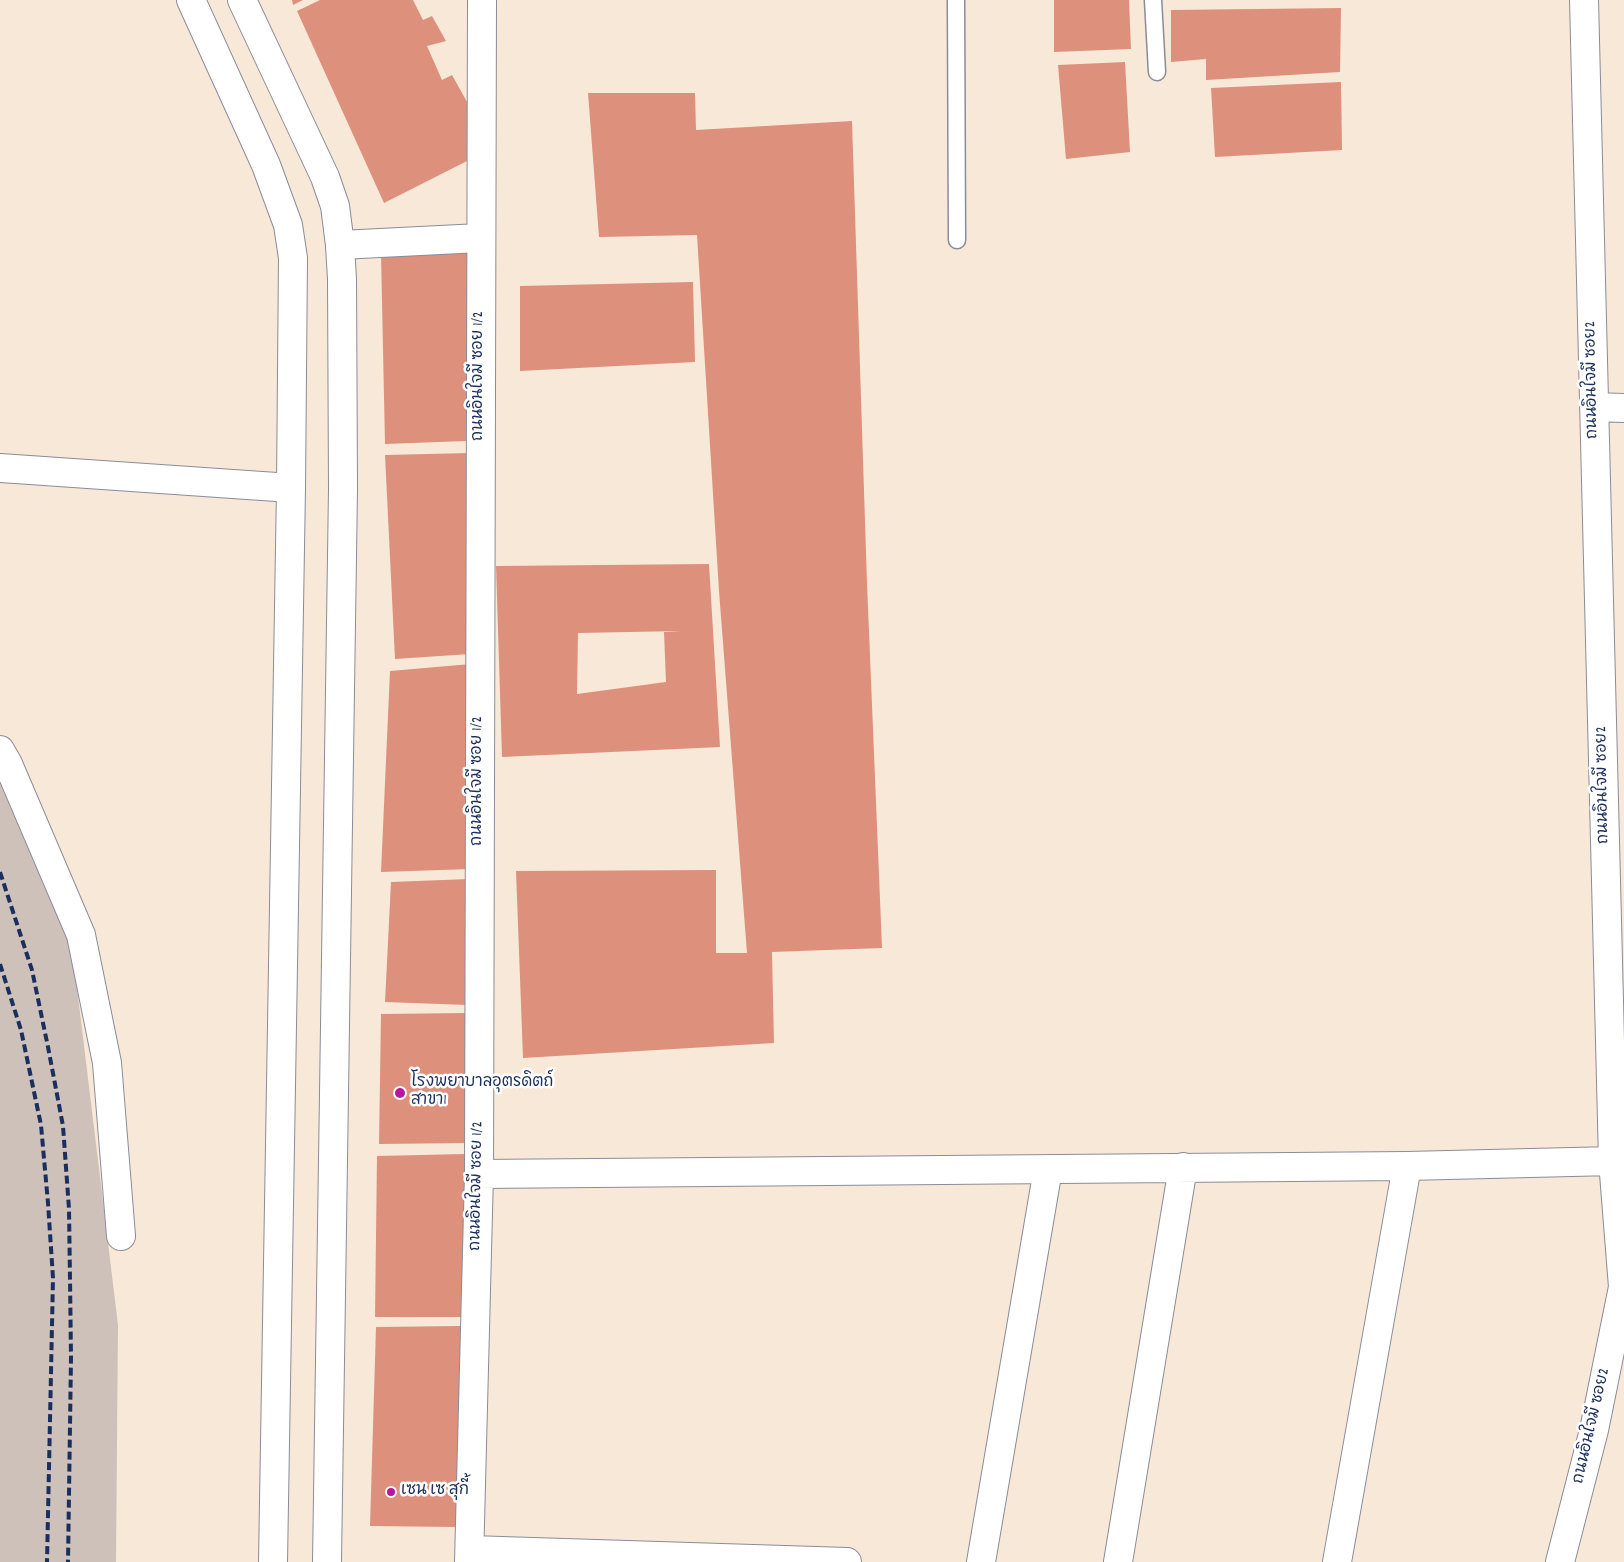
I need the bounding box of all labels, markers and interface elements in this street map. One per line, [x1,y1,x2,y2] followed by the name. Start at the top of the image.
[470,311,490,441] street label: ถนนอินใจมี ซอย 1/2
[1582,321,1604,439] street label: ถนนอินใจมี ซอย2
[469,716,489,846] street label: ถนนอินใจมี ซอย 1/2
[1593,726,1615,844] street label: ถนนอินใจมี ซอย2
[411,1074,553,1112] place label: โรงพยาบาลอุตรดิตถ์ สาขา1
[393,1086,407,1100] marker: โรงพยาบาลอุตรดิตถ์ สาขา1
[467,1121,489,1251] street label: ถนนอินใจมี ซอย 1/2
[1570,1366,1616,1486] street label: ถนนอินใจมี ซอย2
[401,1482,469,1502] place label: เซน เซ สุกี้
[385,1486,397,1498] marker: เซน เซ สุกี้

